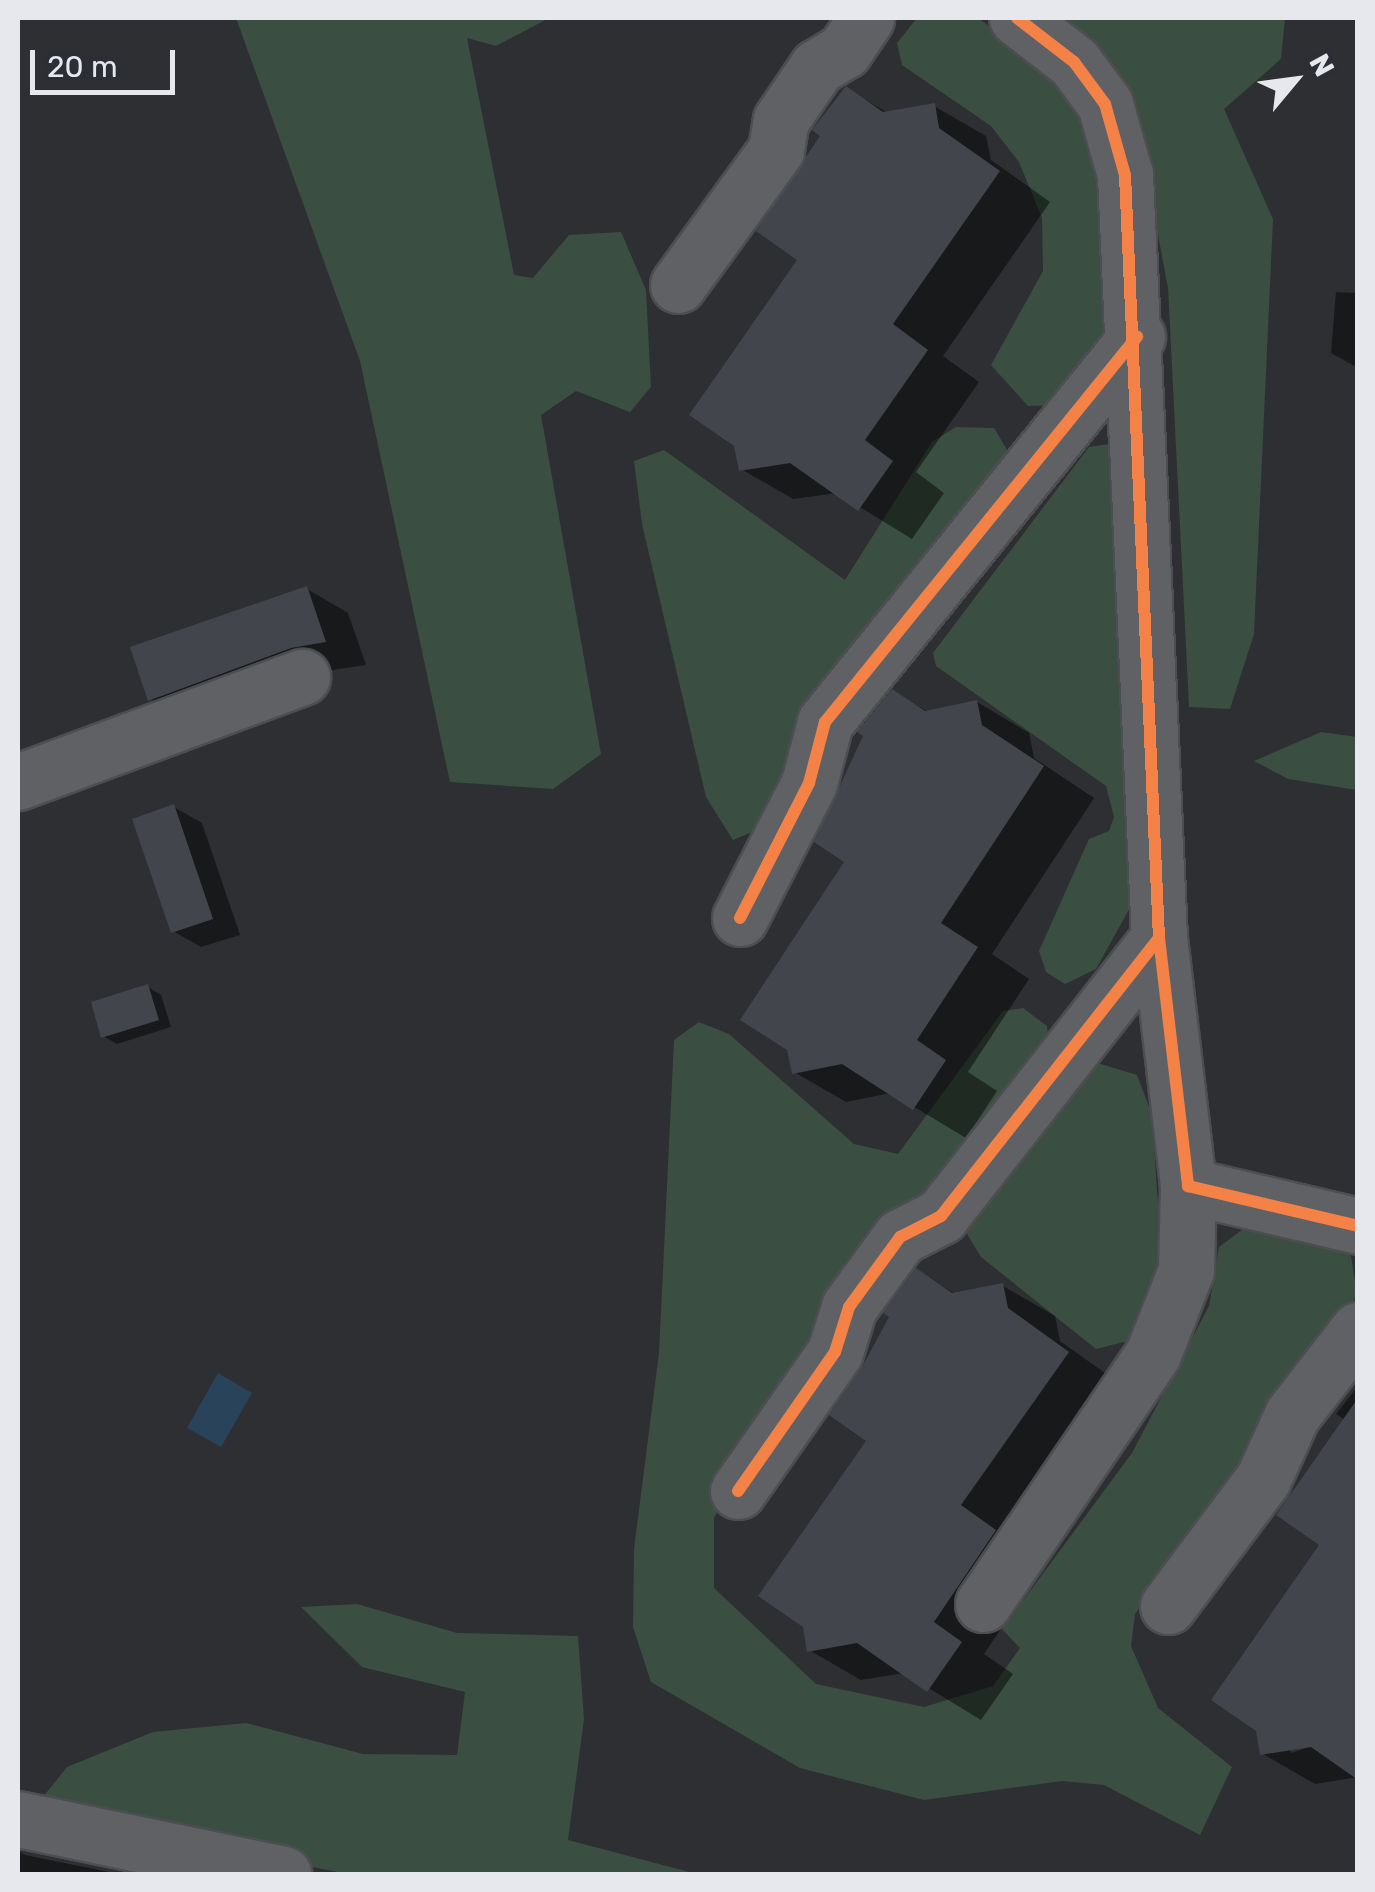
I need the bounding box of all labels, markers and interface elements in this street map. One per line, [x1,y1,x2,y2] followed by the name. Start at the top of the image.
[35,30,180,92] scale bar
[1245,30,1345,130] north arrow
[1302,48,1341,82] text: N
[47,49,118,85] text: 20 m

